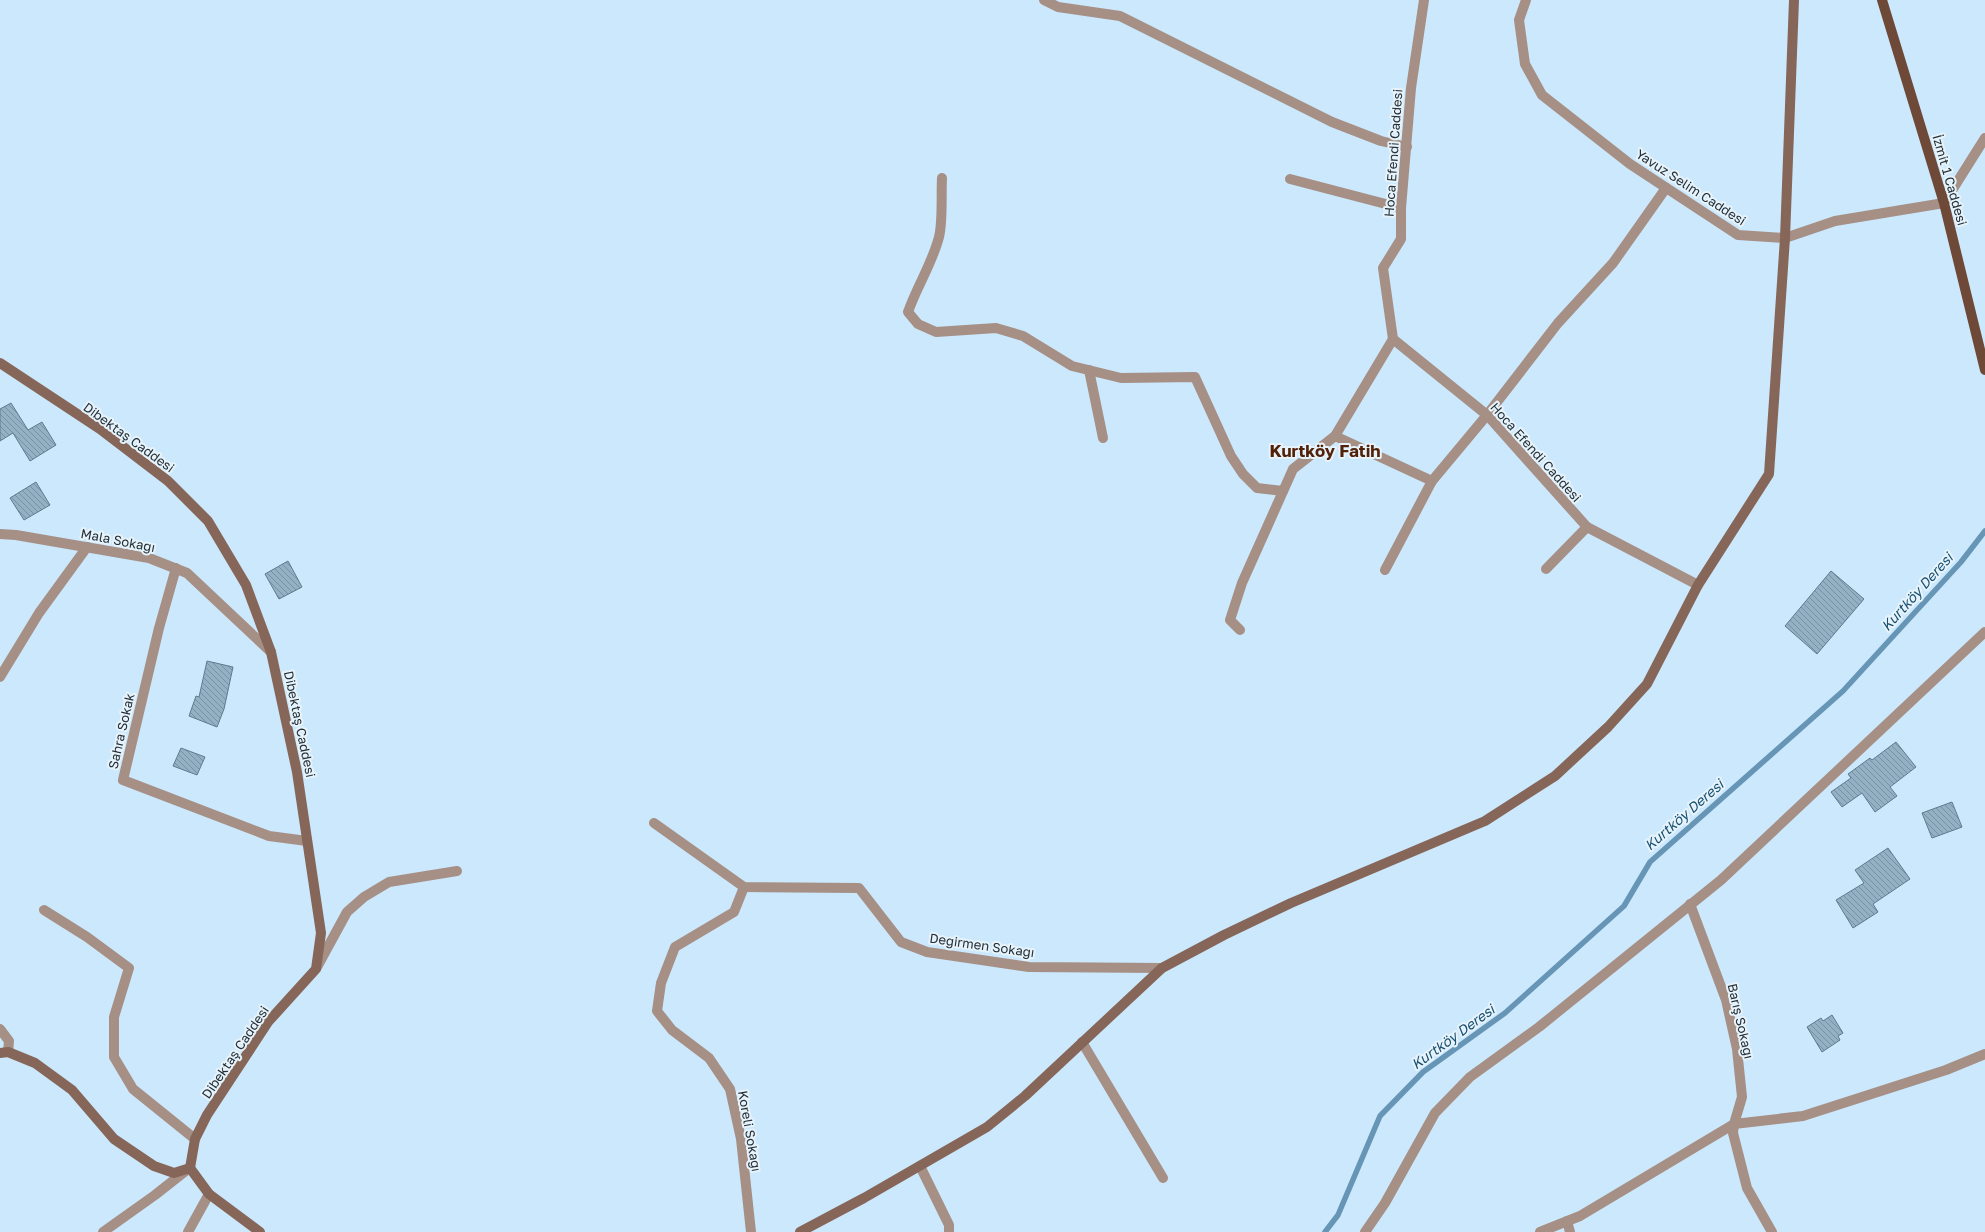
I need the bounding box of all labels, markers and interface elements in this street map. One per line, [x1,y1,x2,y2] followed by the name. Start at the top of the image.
[1381,88,1405,218] street label: Hoca Efendi Caddesi
[1929,133,1971,227] street label: İzmit 1 Caddesi
[1633,146,1749,228] street label: Yavuz Selim Caddesi
[80,399,178,475] street label: Dibektaş Caddesi
[1487,399,1585,505] street label: Hoca Efendi Caddesi
[1269,440,1381,461] district label: Kurtköy Fatih
[79,525,157,555] street label: Mala Sokağı
[1877,548,1958,634] water label: Kurtköy Deresi
[281,669,319,779] street label: Dibektaş Caddesi
[105,691,138,770] street label: Sahra Sokak
[1641,774,1728,853] water label: Kurtköy Deresi
[929,930,1035,960] street label: Değirmen Sokağı
[1725,982,1757,1060] street label: Barış Sokağı
[1408,999,1499,1073] water label: Kurtköy Deresi
[198,1003,272,1101] street label: Dibektaş Caddesi
[735,1089,765,1173] street label: Koreli Sokağı

